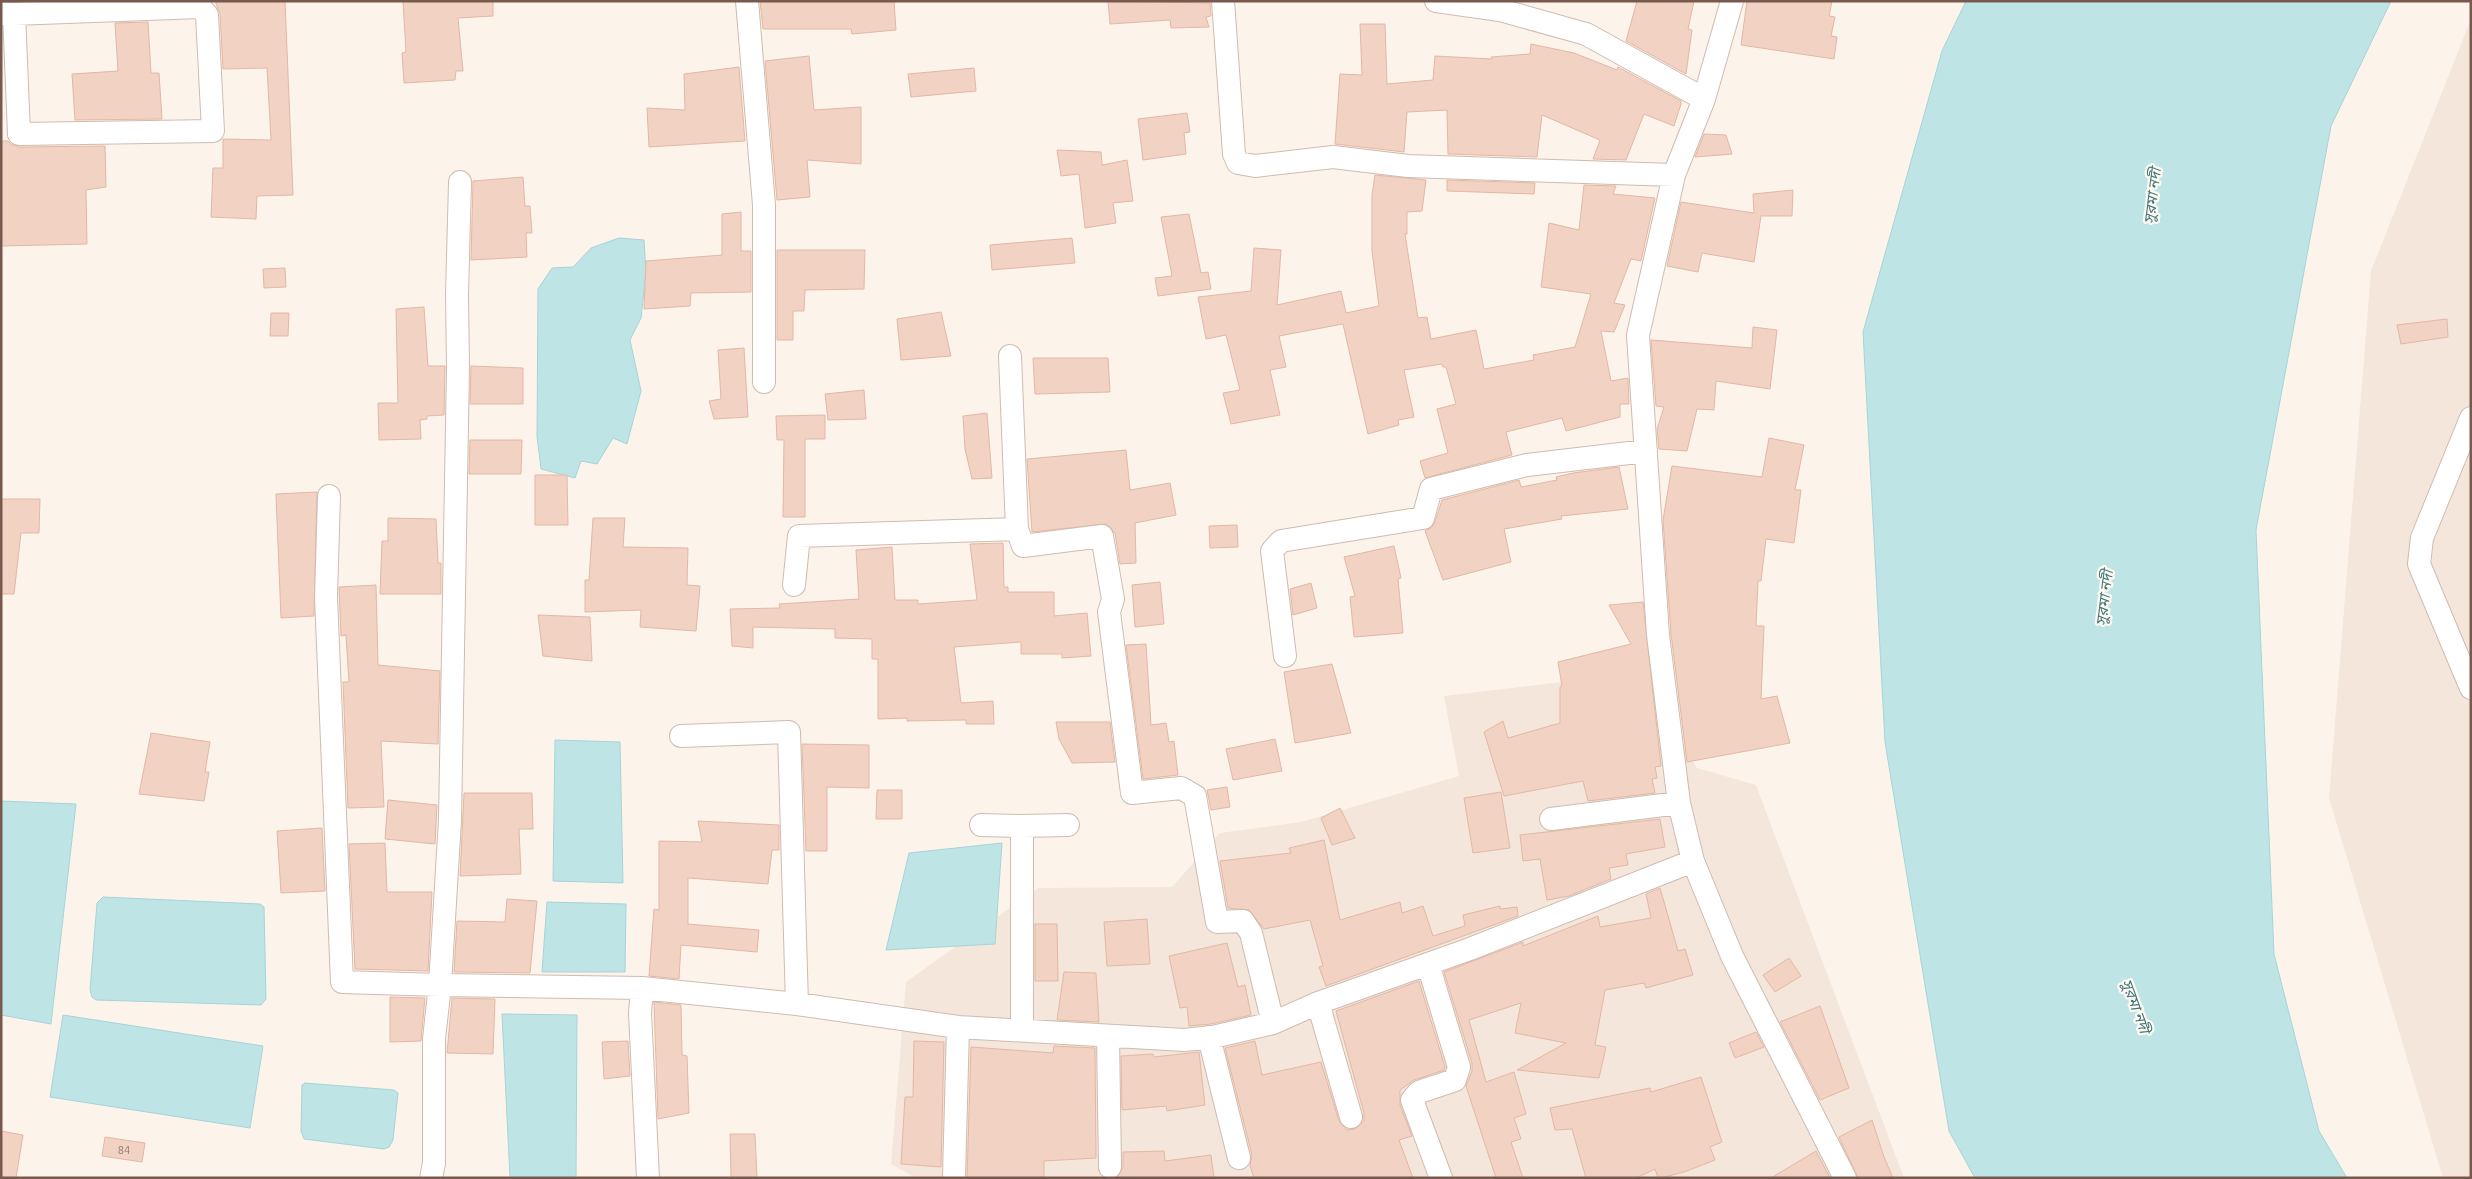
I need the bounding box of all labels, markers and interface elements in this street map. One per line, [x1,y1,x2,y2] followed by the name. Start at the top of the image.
[2140,164,2165,225] water label: সুরমা নদী
[2092,566,2117,627] water label: সুরমা নদী
[2117,977,2155,1039] water label: সুরমা নদী
[118,1144,130,1156] house number: 84

